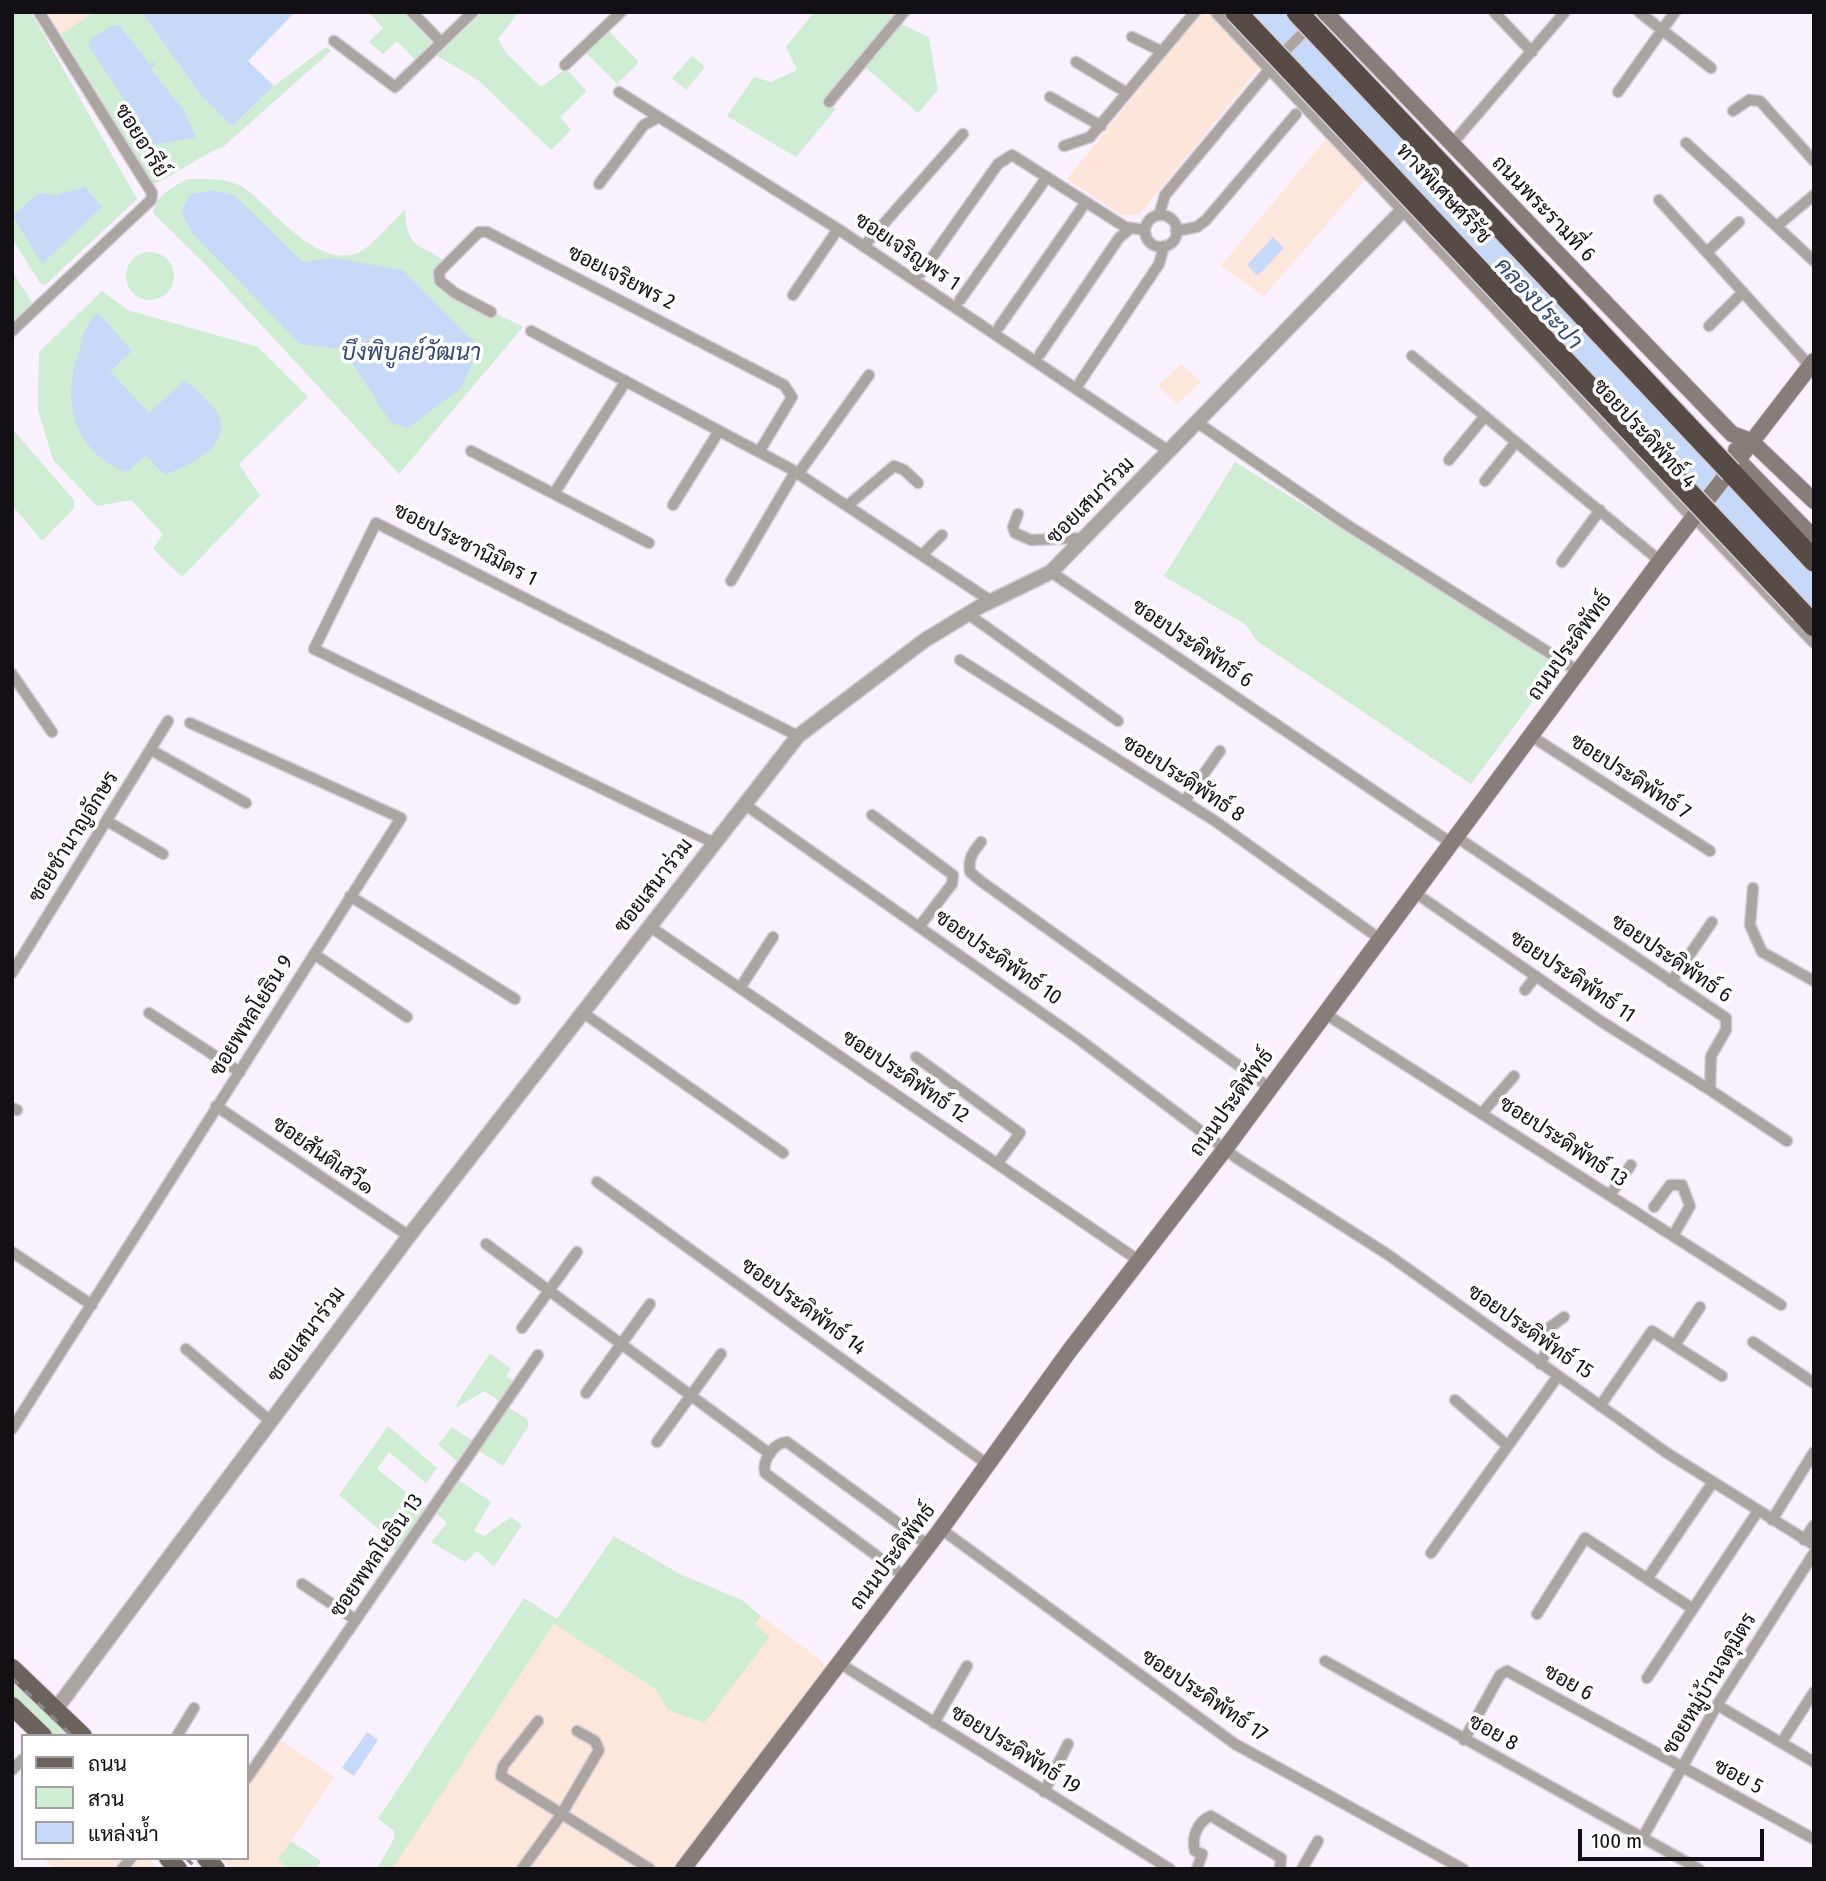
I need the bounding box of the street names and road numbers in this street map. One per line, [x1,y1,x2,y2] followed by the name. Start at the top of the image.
[109,100,173,182] street label: ซอยอารีย์
[1390,139,1496,249] street label: ทางพิเศษศรีรัช
[1486,151,1600,267] street label: ถนนพระรามที่ 6
[850,208,964,296] street label: ซอยเจริญพร 1
[563,240,679,316] street label: ซอยเจริยพร 2
[1587,374,1701,494] street label: ซอยประดิพัทธ์ 4
[1042,452,1140,550] street label: ซอยเสนาร่วม
[389,498,541,592] street label: ซอยประชานิมิตร 1
[1523,588,1617,706] street label: ถนนประดิพัทธ์
[1127,594,1257,694] street label: ซอยประดิพัทธ์ 6
[1565,729,1695,825] street label: ซอยประดิพัทธ์ 7
[1117,730,1249,828] street label: ซอยประดิพัทธ์ 8
[24,767,124,907] street label: ซอยชำนาญอักษร
[609,834,699,938] street label: ซอยเสนาร่วม
[930,905,1066,1011] street label: ซอยประดิพัทธ์ 10
[1606,909,1736,1009] street label: ซอยประดิพัทธ์ 6
[1504,926,1640,1028] street label: ซอยประดิพัทธ์ 11
[205,951,299,1081] street label: ซอยพหลโยธิน 9
[837,1025,973,1129] street label: ซอยประดิพัทธ์ 12
[1185,1044,1279,1162] street label: ถนนประดิพัทธ์
[1494,1091,1632,1193] street label: ซอยประดิพัทธ์ 13
[267,1111,379,1201] street label: ซอยสันติเสวี๑
[736,1253,870,1361] street label: ซอยประดิพัทธ์ 14
[1462,1279,1598,1385] street label: ซอยประดิพัทธ์ 15
[263,1282,351,1388] street label: ซอยเสนาร่วม
[325,1489,429,1623] street label: ซอยพหลโยธิน 13
[845,1499,941,1615] street label: ถนนประดิพัทธ์
[1658,1609,1762,1759] street label: ซอยหมู่บ้านจตุมิตร
[1136,1645,1272,1747] street label: ซอยประดิพัทธ์ 17
[1539,1659,1597,1707] street label: ซอย 6
[945,1700,1085,1800] street label: ซอยประดิพัทธ์ 19
[1464,1709,1522,1757] street label: ซอย 8
[1709,1754,1767,1800] street label: ซอย 5

